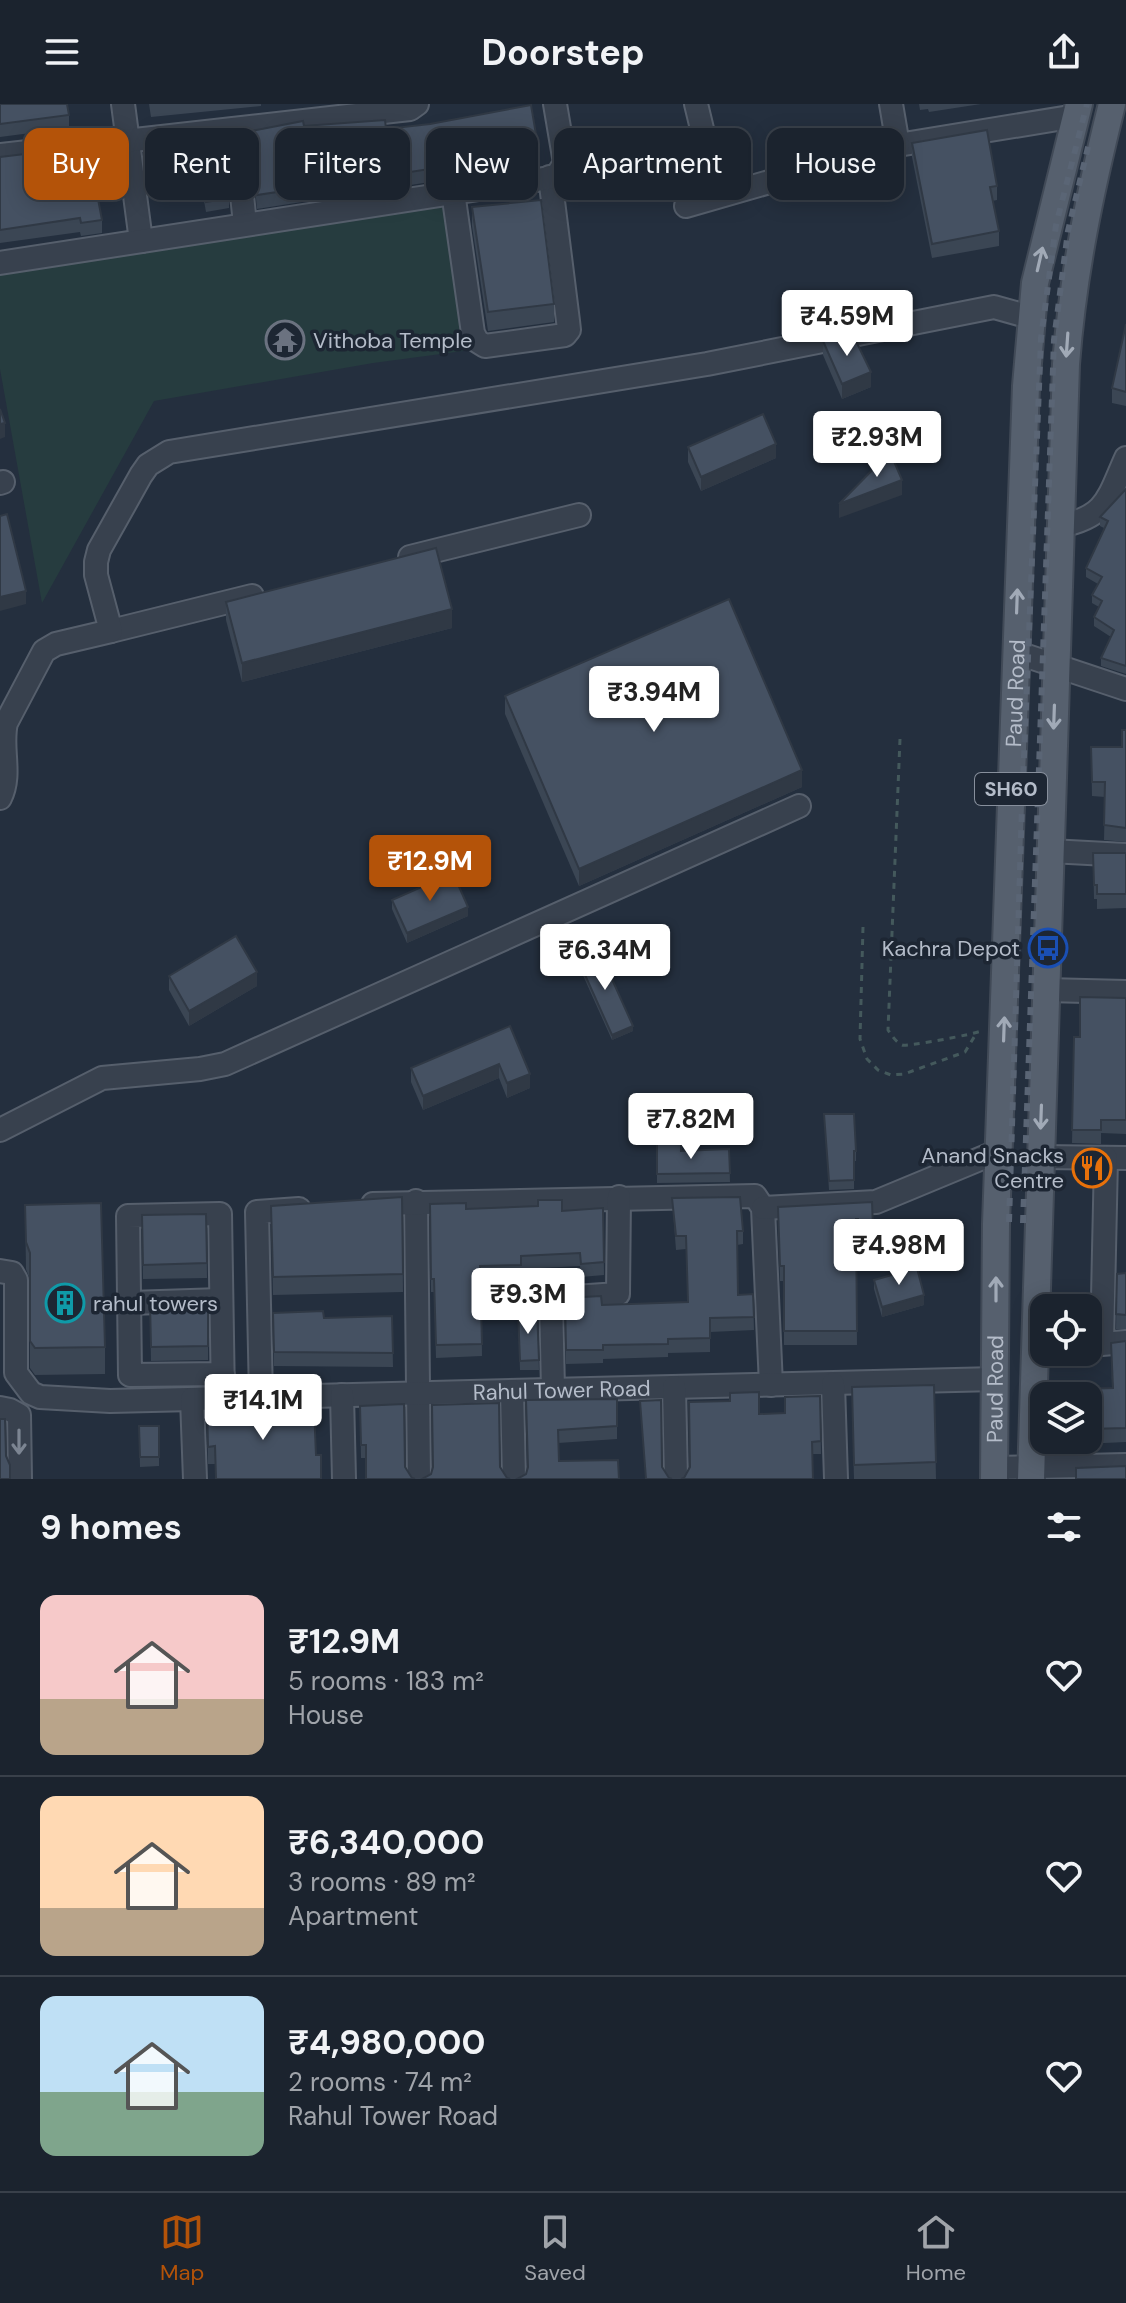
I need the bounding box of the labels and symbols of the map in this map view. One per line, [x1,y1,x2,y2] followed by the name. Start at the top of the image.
[1033,246,1048,272] one-way arrow
[782,290,912,358] pin: ₹4.59M
[264,319,306,361] temple icon: Vithoba Temple
[313,326,473,355] place label: Vithoba Temple
[1059,331,1074,358] one-way arrow
[812,411,942,479] pin: ₹2.93M
[1010,588,1025,615] one-way arrow
[999,639,1031,748] street label: Paud Road
[589,666,719,734] pin: ₹3.94M
[1046,703,1062,730] one-way arrow
[975,773,1047,805] road number: SH60
[365,835,495,903] pin: ₹12.9M
[540,924,670,992] pin: ₹6.34M
[1027,927,1069,969] bus stop icon: Kachra Depot
[882,934,1020,963] place label: Kachra Depot
[996,1016,1011,1043] one-way arrow
[626,1093,756,1161] pin: ₹7.82M
[1034,1103,1049,1130] one-way arrow
[921,1141,1064,1195] place label: Anand Snacks Centre
[1071,1147,1113,1189] restaurant icon: Anand Snacks Centre
[834,1219,964,1287] pin: ₹4.98M
[472,1268,584,1336] pin: ₹9.3M
[988,1276,1004,1303] one-way arrow
[44,1282,86,1324] building icon: rahul towers
[93,1289,218,1318] place label: rahul towers
[980,1335,1010,1443] street label: Paud Road
[472,1373,651,1406] street label: Rahul Tower Road
[198,1374,328,1442] pin: ₹14.1M
[11,1428,27,1455] one-way arrow

